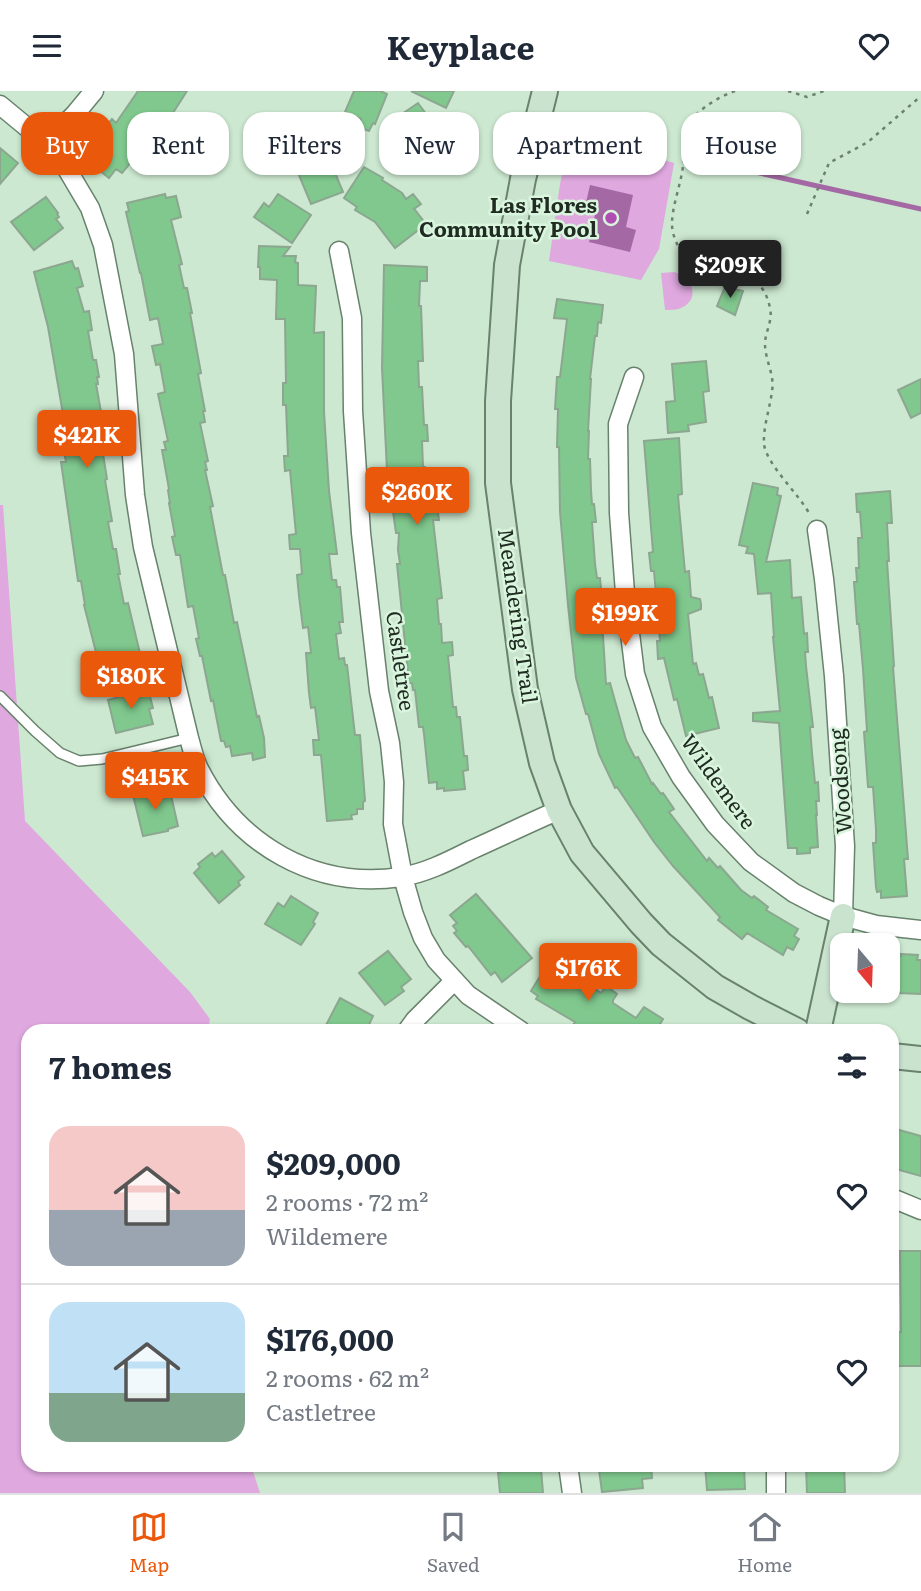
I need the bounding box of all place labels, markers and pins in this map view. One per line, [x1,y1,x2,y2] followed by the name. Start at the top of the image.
[419,188,597,243] place label: Las Flores Community Pool
[603,210,619,226] marker: Las Flores Community Pool
[681,241,779,300] pin: $209K
[38,411,136,470] pin: $421K
[368,467,466,527] pin: $260K
[576,589,674,648] pin: $199K
[82,651,180,711] pin: $180K
[106,753,204,812] pin: $415K
[539,943,637,1003] pin: $176K

